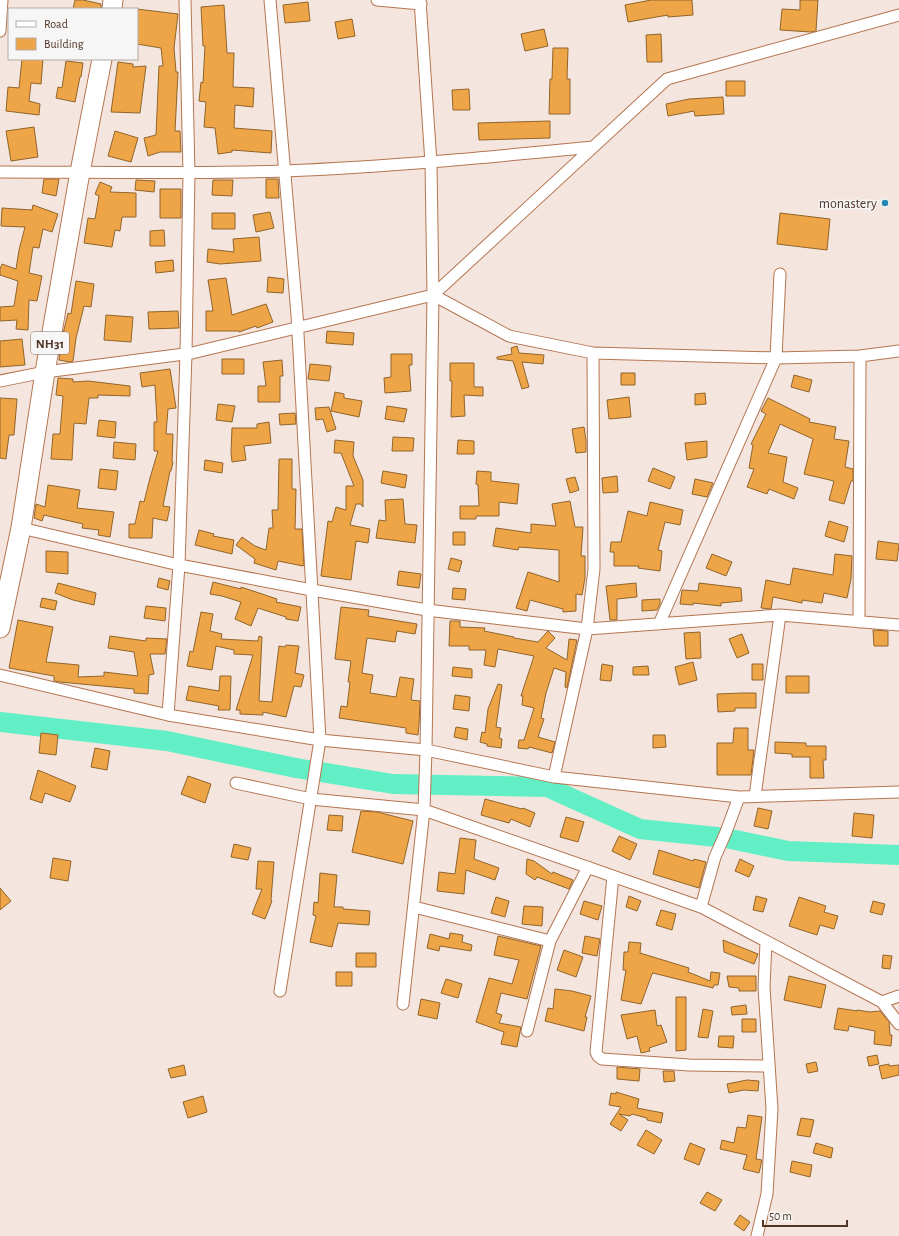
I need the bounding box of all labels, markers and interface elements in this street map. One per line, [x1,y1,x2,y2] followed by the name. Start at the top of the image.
[8,8,138,60] legend
[44,18,68,30] text: Road
[44,38,84,50] text: Building
[819,197,877,211] place label: monastery
[880,198,890,208] marker: monastery
[31,332,69,354] road number: NH31
[763,1202,847,1228] scale bar
[769,1210,792,1222] text: 50 m

